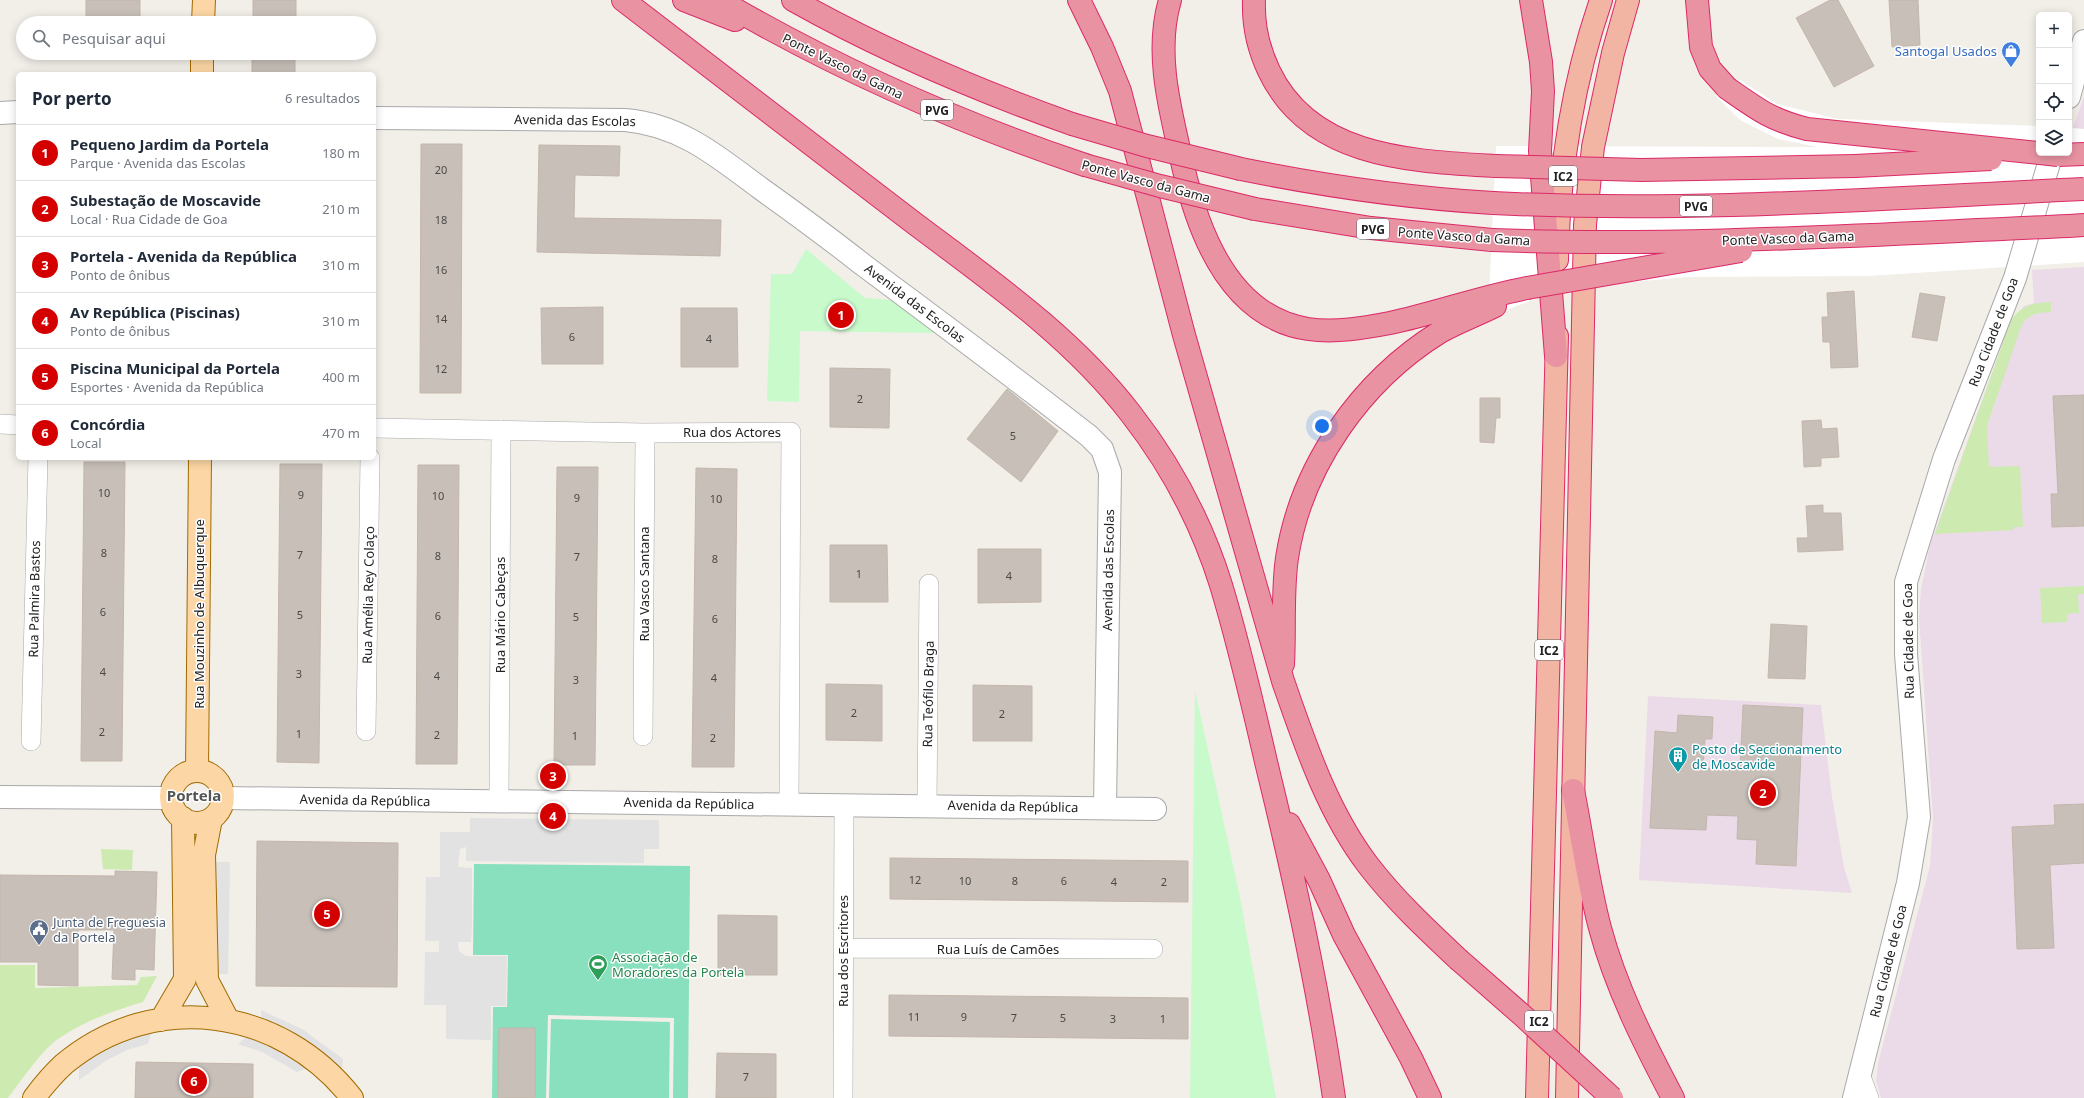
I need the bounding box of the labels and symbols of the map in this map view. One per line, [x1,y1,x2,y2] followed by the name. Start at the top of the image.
[779,29,907,103] street label: Ponte Vasco da Gama
[2000,40,2022,68] shop icon: Santogal Usados
[1895,42,1997,60] place label: Santogal Usados
[921,100,953,120] road number: PVG
[514,110,636,130] street label: Avenida das Escolas
[1080,155,1212,207] street label: Ponte Vasco da Gama
[435,162,447,177] house number: 20
[1549,166,1577,186] road number: IC2
[1680,196,1712,216] road number: PVG
[435,212,447,227] house number: 18
[1357,219,1389,239] road number: PVG
[1397,222,1531,250] street label: Ponte Vasco da Gama
[1721,227,1855,249] street label: Ponte Vasco da Gama
[861,259,969,347] street label: Avenida das Escolas
[435,262,447,277] house number: 16
[1964,275,2022,389] street label: Rua Cidade de Goa
[828,300,854,330] pin: 1
[435,311,448,326] house number: 14
[569,329,575,344] house number: 6
[706,331,713,346] house number: 4
[435,361,447,376] house number: 12
[857,391,863,406] house number: 2
[1312,416,1332,436] your location
[683,423,781,441] street label: Rua dos Actores
[1010,428,1016,443] house number: 5
[98,485,110,500] house number: 10
[298,487,304,502] house number: 9
[432,488,444,503] house number: 10
[574,490,580,505] house number: 9
[710,491,722,506] house number: 10
[1098,509,1118,631] street label: Avenida das Escolas
[190,519,208,709] street label: Rua Mouzinho de Albuquerque
[358,526,378,664] street label: Rua Amélia Rey Colaço
[635,526,653,642] street label: Rua Vasco Santana
[24,540,44,658] street label: Rua Palmira Bastos
[101,545,107,560] house number: 8
[297,547,303,562] house number: 7
[435,548,441,563] house number: 8
[574,549,580,564] house number: 7
[712,551,718,566] house number: 8
[491,557,509,673] street label: Rua Mário Cabeças
[856,566,862,581] house number: 1
[1006,568,1013,583] house number: 4
[1898,583,1918,699] street label: Rua Cidade de Goa
[100,604,106,619] house number: 6
[297,607,303,622] house number: 5
[435,608,441,623] house number: 6
[573,609,579,624] house number: 5
[712,611,718,626] house number: 6
[918,640,938,748] street label: Rua Teófilo Braga
[1535,640,1563,660] road number: IC2
[100,664,107,679] house number: 4
[296,666,302,681] house number: 3
[434,668,441,683] house number: 4
[711,670,718,685] house number: 4
[573,672,579,687] house number: 3
[851,705,857,720] house number: 2
[999,706,1005,721] house number: 2
[99,724,105,739] house number: 2
[296,726,302,741] house number: 1
[434,727,440,742] house number: 2
[572,728,578,743] house number: 1
[710,730,716,745] house number: 2
[1692,740,1842,773] place label: Posto de Seccionamento de Moscavide
[1667,745,1689,773] building icon: Posto de Seccionamento de Moscavide
[540,761,566,791] pin: 3
[1750,778,1776,808] pin: 2
[167,785,221,805] district label: Portela
[300,790,430,810] street label: Avenida da República
[624,793,754,813] street label: Avenida da República
[948,796,1078,816] street label: Avenida da República
[540,801,566,831] pin: 4
[909,872,921,887] house number: 12
[959,873,971,888] house number: 10
[1012,873,1018,888] house number: 8
[1061,873,1067,888] house number: 6
[1111,874,1118,889] house number: 4
[1161,874,1167,889] house number: 2
[834,895,852,1007] street label: Rua dos Escritores
[314,899,340,929] pin: 5
[1865,903,1911,1019] street label: Rua Cidade de Goa
[51,913,166,946] place label: Junta de Freguesia da Portela
[28,918,50,946] public building icon: Junta de Freguesia da Portela
[937,940,1059,958] street label: Rua Luís de Camões
[612,948,744,981] place label: Associação de Moradores da Portela
[587,953,609,981] sports icon: Associação de Moradores da Portela
[908,1009,920,1024] house number: 11
[961,1009,967,1024] house number: 9
[1011,1010,1017,1025] house number: 7
[1060,1010,1066,1025] house number: 5
[1110,1011,1116,1026] house number: 3
[1160,1011,1166,1026] house number: 1
[1525,1011,1553,1031] road number: IC2
[181,1066,207,1096] pin: 6
[743,1069,749,1084] house number: 7

